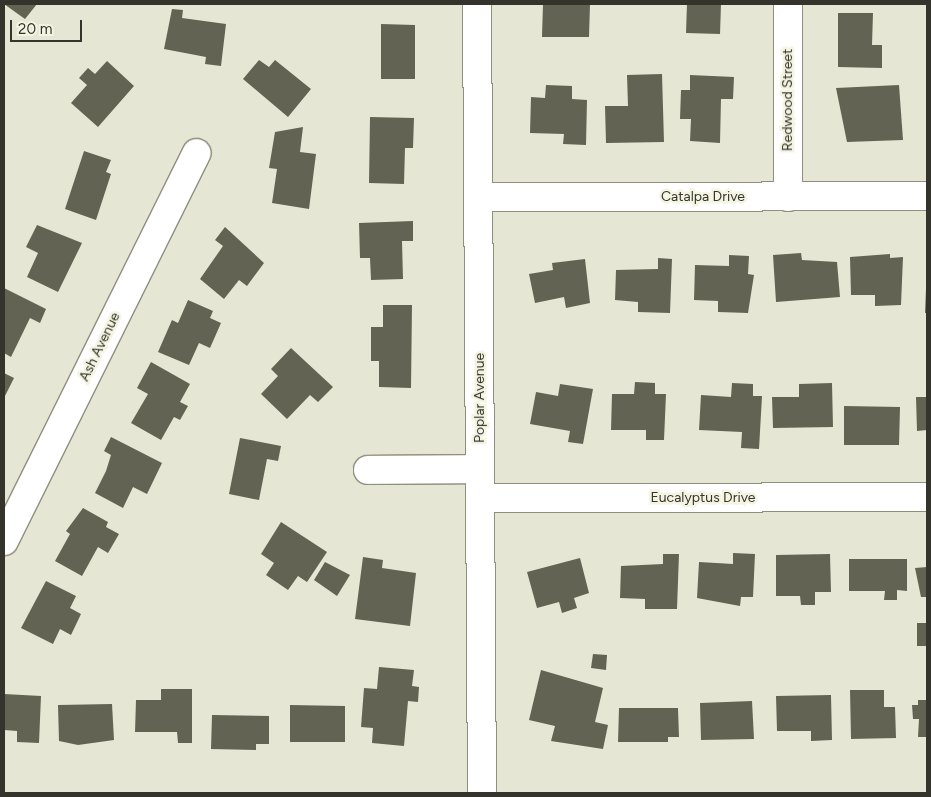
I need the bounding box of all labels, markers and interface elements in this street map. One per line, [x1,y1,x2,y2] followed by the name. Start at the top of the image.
[12,10,85,42] scale bar
[18,20,52,38] text: 20 m
[780,49,796,151] street label: Redwood Street
[661,189,745,205] street label: Catalpa Drive
[76,310,124,384] street label: Ash Avenue
[472,353,488,443] street label: Poplar Avenue
[651,490,755,506] street label: Eucalyptus Drive

